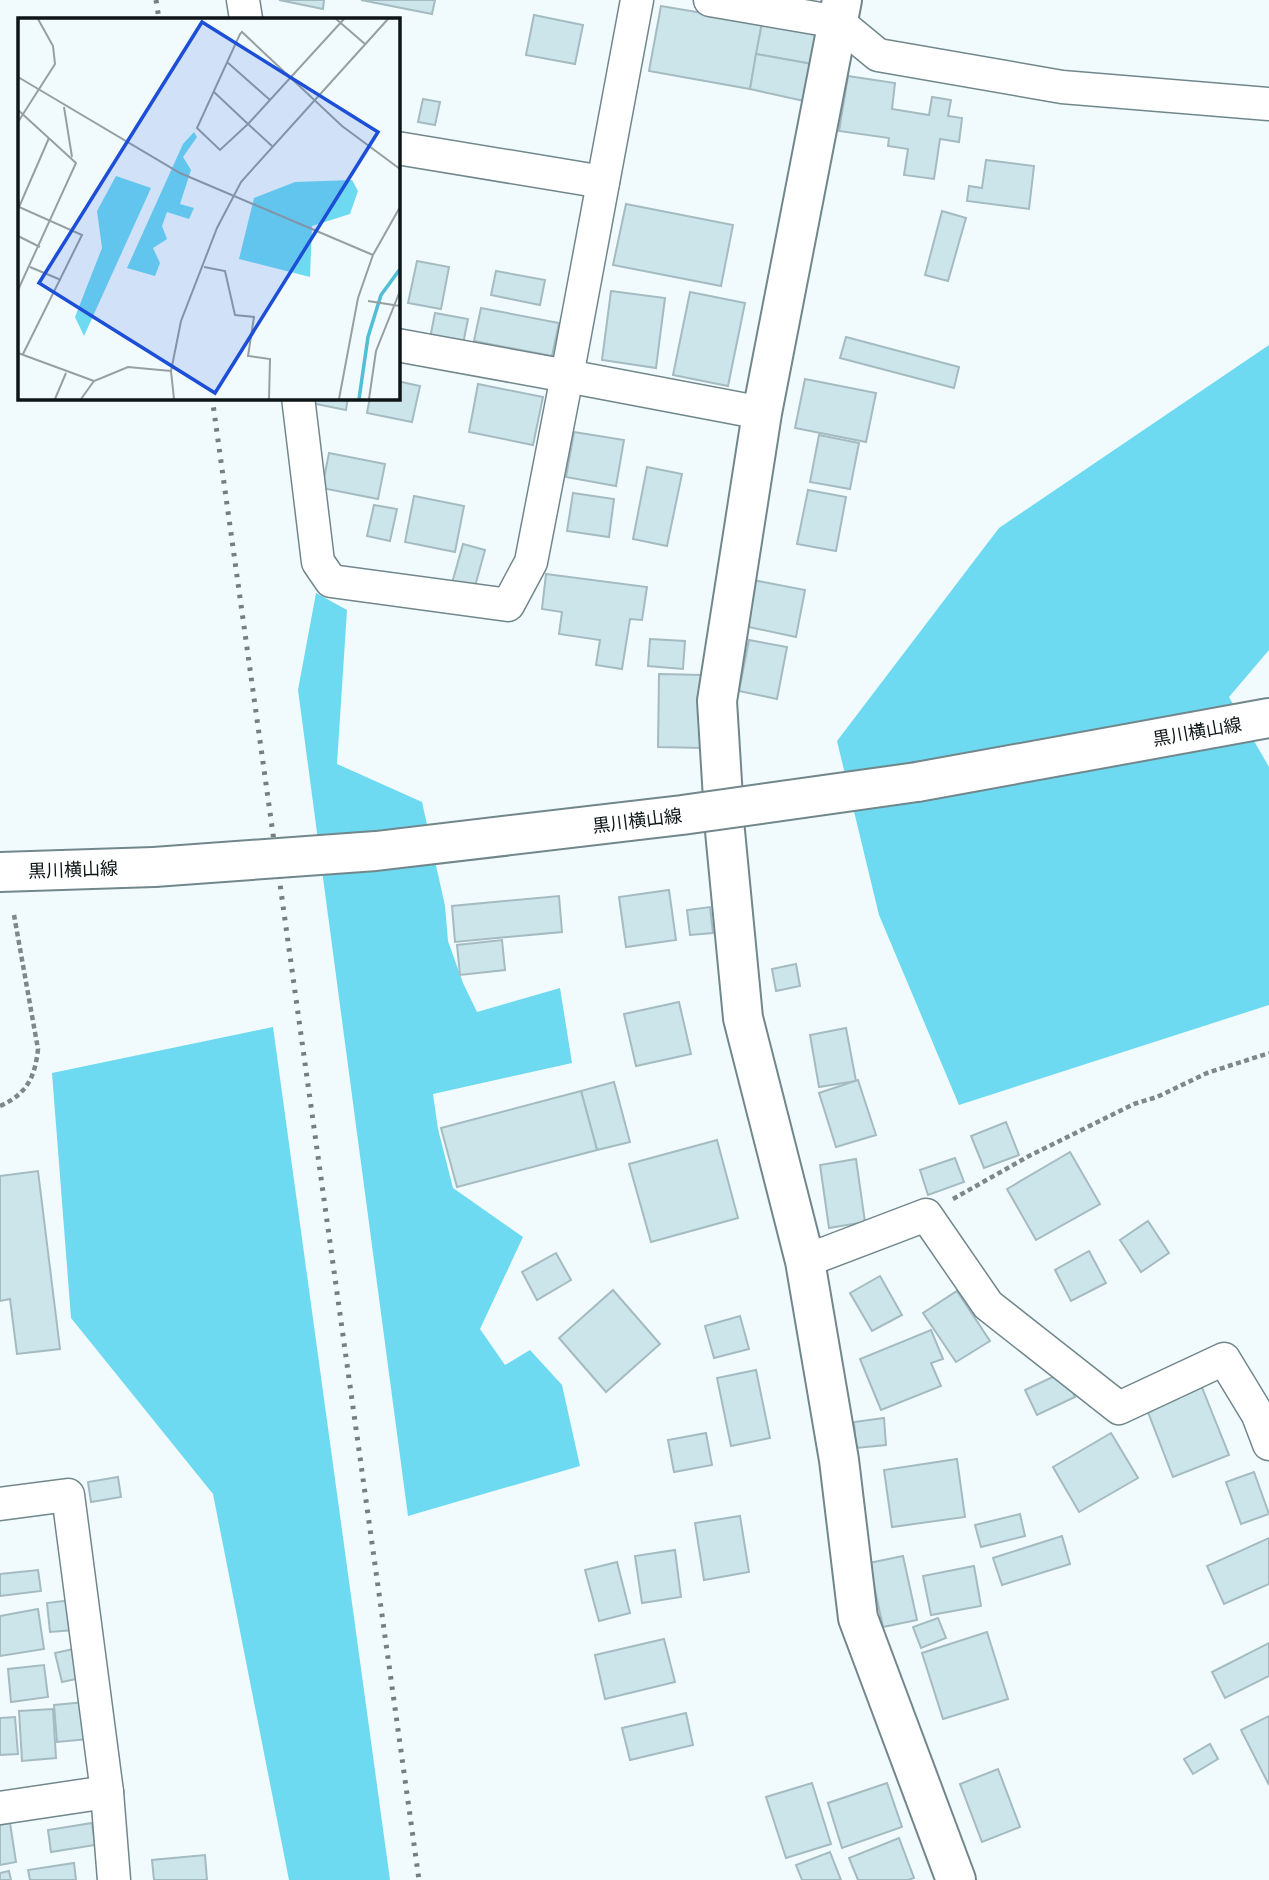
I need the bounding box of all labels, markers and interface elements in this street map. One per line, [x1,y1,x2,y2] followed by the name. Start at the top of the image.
[18,18,399,399] inset map
[1151,713,1243,749] street label: 黒川横山線
[591,805,683,835] street label: 黒川横山線
[28,857,118,881] street label: 黒川横山線

